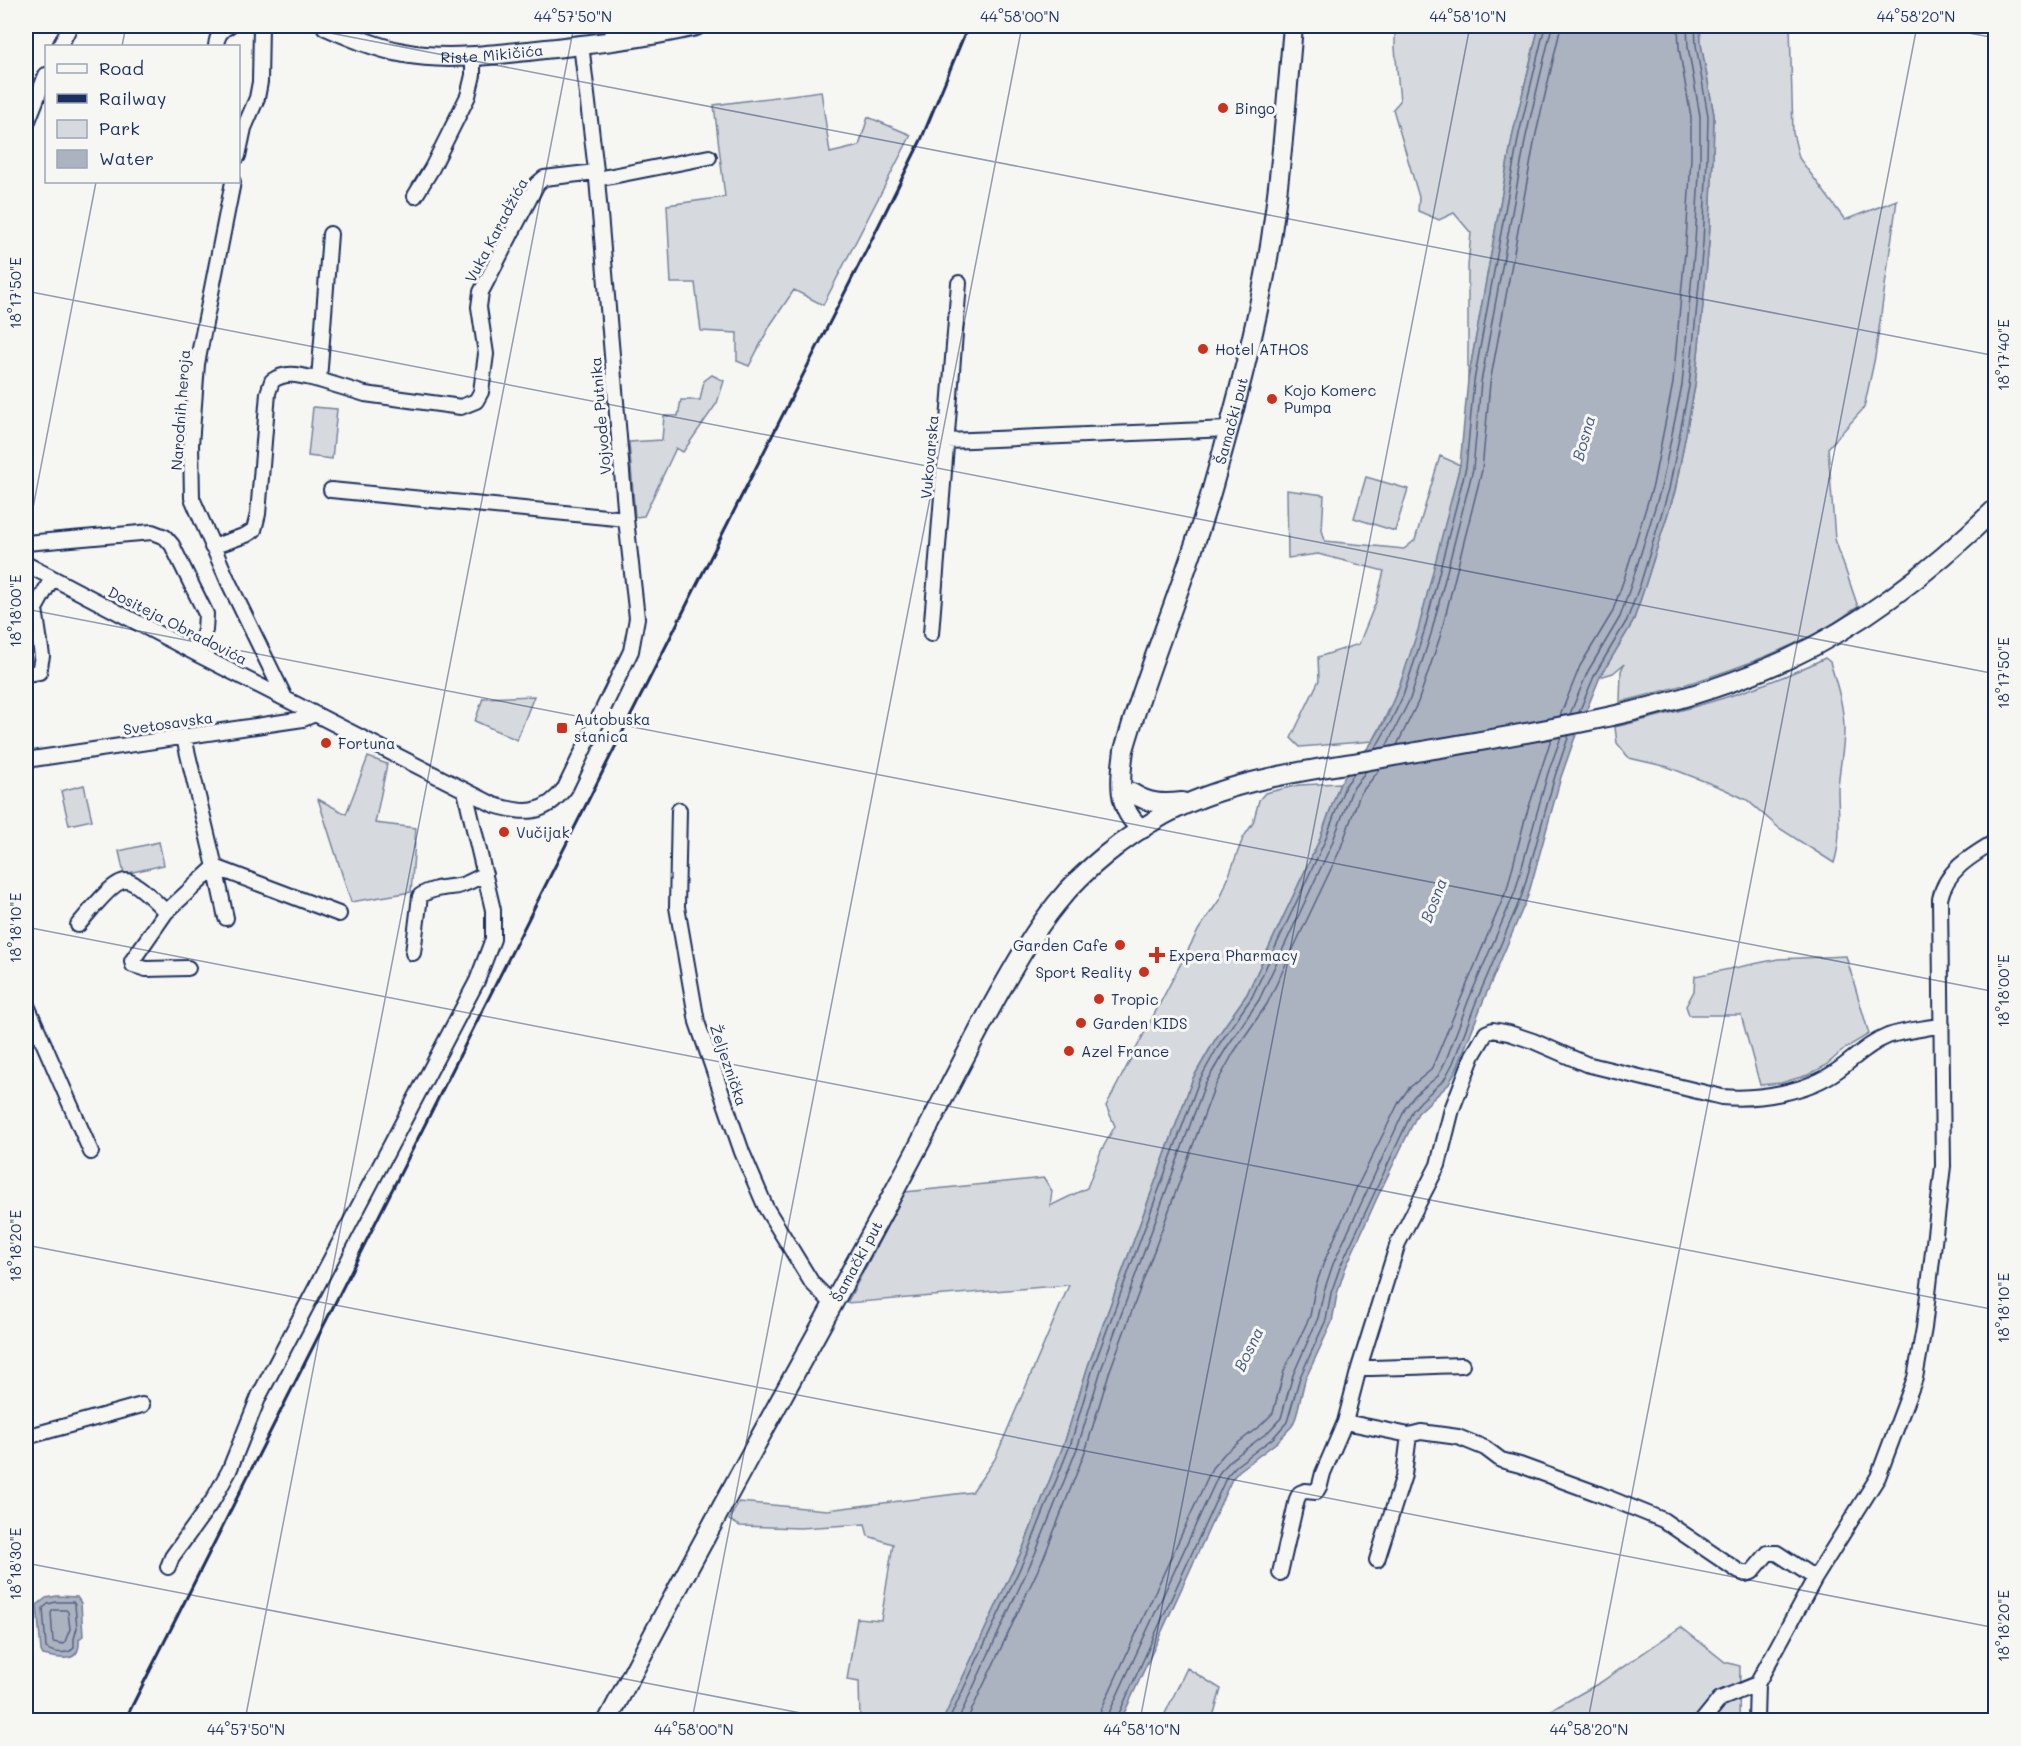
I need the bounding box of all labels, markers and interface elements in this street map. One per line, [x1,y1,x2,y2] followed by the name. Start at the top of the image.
[534,6,612,26] text: 44°57'50"N
[980,6,1060,26] text: 44°58'00"N
[1430,6,1506,26] text: 44°58'10"N
[1877,6,1955,26] text: 44°58'20"N
[440,39,544,67] street label: Riste Mikičića
[45,45,240,183] legend
[99,56,144,80] text: Road
[99,86,166,110] text: Railway
[1235,98,1275,118] place label: Bingo
[1216,101,1230,115] marker: Bingo
[99,116,140,140] text: Park
[99,146,154,170] text: Water
[460,174,532,286] street label: Vuka Karadžića
[5,257,25,329] text: 18°17'50"E
[1993,319,2013,391] text: 18°17'40"E
[1215,339,1309,359] place label: Hotel ATHOS
[1196,342,1210,356] marker: Hotel ATHOS
[166,349,194,471] street label: Narodnih heroja
[585,356,615,476] street label: Vojvode Putnika
[1210,375,1252,467] street label: Šamački put
[1284,380,1377,417] place label: Kojo Komerc Pumpa
[1265,392,1279,406] marker: Kojo Komerc Pumpa
[1567,413,1599,463] water label: Bosna
[915,414,943,500] street label: Vukovarska
[5,574,25,648] text: 18°18'00"E
[105,581,251,669] street label: Dositeja Obradovića
[1993,637,2013,709] text: 18°17'50"E
[122,707,214,739] street label: Svetosavska
[574,709,650,746] place label: Autobuska stanica
[555,721,569,735] marker: Autobuska stanica
[338,733,395,753] place label: Fortuna
[319,736,333,750] marker: Fortuna
[516,822,570,842] place label: Vučijak
[497,825,511,839] marker: Vučijak
[1415,875,1451,925] water label: Bosna
[5,892,25,963] text: 18°18'10"E
[1013,935,1108,955] place label: Garden Cafe
[1113,938,1127,952] marker: Garden Cafe
[1169,945,1298,965] place label: Expera Pharmacy
[1150,948,1164,962] marker: Expera Pharmacy
[1993,954,2013,1028] text: 18°18'00"E
[1035,962,1132,982] place label: Sport Reality
[1137,965,1151,979] marker: Sport Reality
[1111,989,1159,1009] place label: Tropic
[1092,992,1106,1006] marker: Tropic
[1093,1013,1187,1033] place label: Garden KIDS
[1074,1016,1088,1030] marker: Garden KIDS
[706,1022,752,1108] street label: Željeznička
[1081,1041,1169,1061] place label: Azel France
[1062,1044,1076,1058] marker: Azel France
[5,1210,25,1282] text: 18°18'20"E
[826,1217,887,1305] street label: Šamački put
[1993,1272,2013,1343] text: 18°18'10"E
[1228,1324,1268,1374] water label: Bosna
[5,1527,25,1600] text: 18°18'30"E
[1993,1590,2013,1662] text: 18°18'20"E
[207,1719,285,1739] text: 44°57'50"N
[654,1719,734,1739] text: 44°58'00"N
[1104,1719,1180,1739] text: 44°58'10"N
[1550,1719,1628,1739] text: 44°58'20"N

